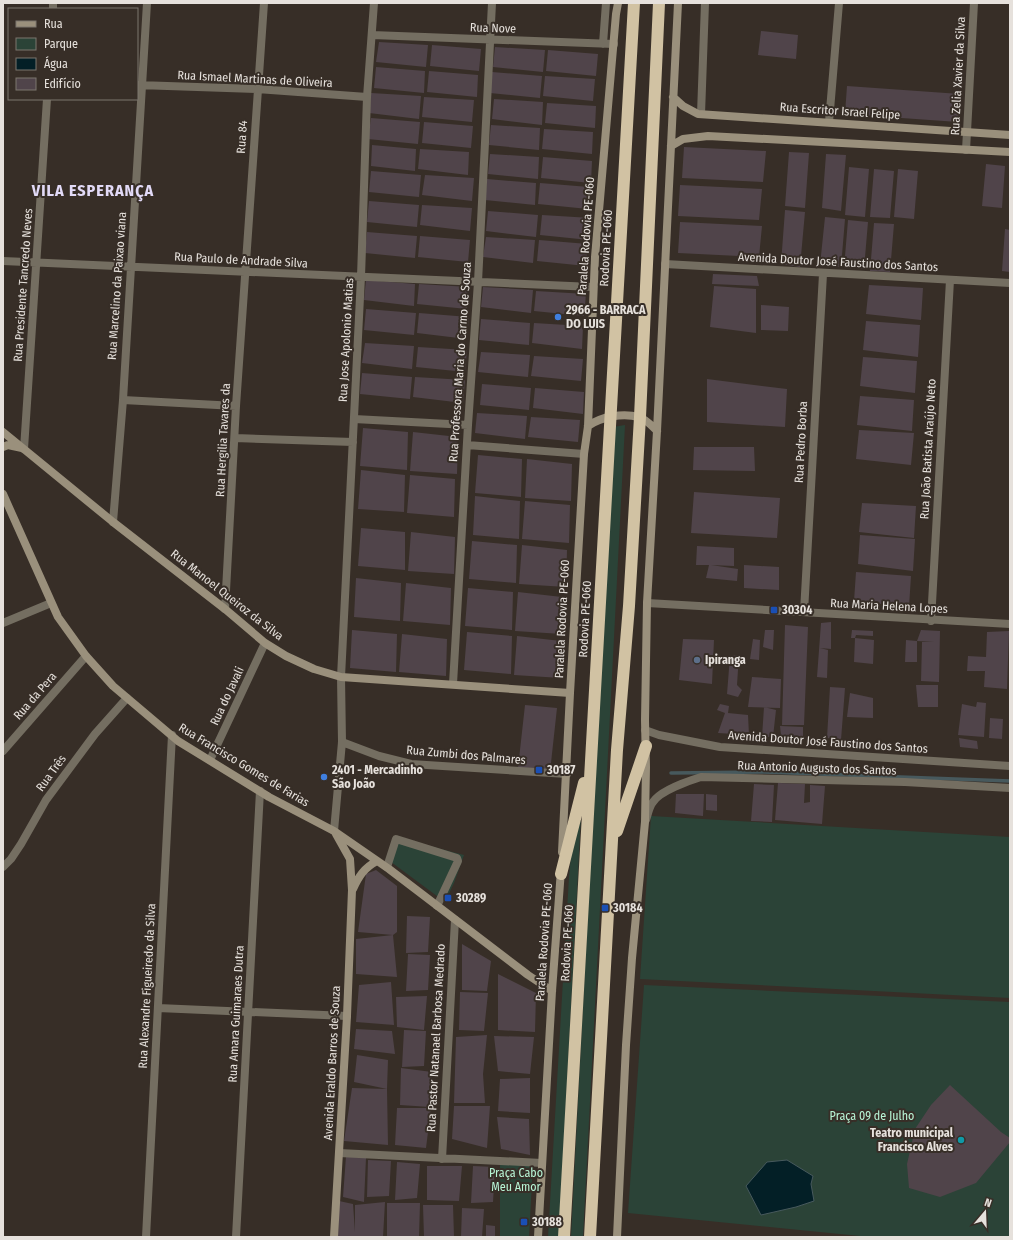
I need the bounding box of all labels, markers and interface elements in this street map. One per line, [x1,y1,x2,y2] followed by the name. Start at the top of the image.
[8,8,138,100] legend
[948,16,968,136] street label: Rua Zelia Xavier da Silva
[44,17,63,31] text: Rua
[470,20,516,36] street label: Rua Nove
[44,37,78,51] text: Parque
[44,56,68,71] text: Água
[177,68,333,90] street label: Rua Ismael Martinas de Oliveira
[44,77,81,91] text: Edifício
[779,100,901,122] street label: Rua Escritor Israel Felipe
[234,120,250,154] street label: Rua 84
[575,176,597,296] street label: Paralela Rodovia PE-060
[31,181,154,202] district label: VILA ESPERANÇA
[11,208,35,362] street label: Rua Presidente Tancredo Neves
[597,209,615,287] street label: Rodovia PE-060
[105,211,129,361] street label: Rua Marcelino da Paixao viana
[174,250,308,270] street label: Rua Paulo de Andrade Silva
[738,250,938,274] street label: Avenida Doutor José Faustino dos Santos
[446,261,474,463] street label: Rua Professora Maria do Carmo de Souza
[336,278,356,402] street label: Rua Jose Apolonio Matias
[565,303,646,331] place label: 2966 - BARRACA DO LUIS
[553,312,563,322] marker: 2966 - BARRACA DO LUIS
[917,378,939,520] street label: Rua João Batista Araújo Neto
[213,383,233,497] street label: Rua Hergilia Tavares da
[792,401,810,483] street label: Rua Pedro Borba
[168,547,286,643] street label: Rua Manoel Queiroz da Silva
[552,559,572,679] street label: Paralela Rodovia PE-060
[576,580,594,658] street label: Rodovia PE-060
[830,596,948,616] street label: Rua Maria Helena Lopes
[781,603,813,617] place label: 30304
[769,605,779,615] marker: 30304
[705,653,746,667] place label: Ipiranga
[692,655,702,665] marker: Ipiranga
[207,664,247,728] street label: Rua do Javali
[11,669,59,723] street label: Rua da Pera
[176,720,312,810] street label: Rua Francisco Gomes de Farias
[728,728,928,756] street label: Avenida Doutor José Faustino dos Santos
[406,743,526,767] street label: Rua Zumbi dos Palmares
[33,752,69,794] street label: Rua Três
[737,758,897,778] street label: Rua Antonio Augusto dos Santos
[331,763,423,791] place label: 2401 - Mercadinho São João
[546,763,575,777] place label: 30187
[534,765,544,775] marker: 30187
[319,772,329,782] marker: 2401 - Mercadinho São João
[533,882,555,1002] street label: Paralela Rodovia PE-060
[455,891,486,905] place label: 30289
[443,893,453,903] marker: 30289
[612,901,643,915] place label: 30184
[136,903,158,1069] street label: Rua Alexandre Figueiredo da Silva
[600,903,610,913] marker: 30184
[558,904,576,982] street label: Rodovia PE-060
[424,943,448,1133] street label: Rua Pastor Natanael Barbosa Medrado
[225,945,247,1083] street label: Rua Amara Guimaraes Dutra
[321,985,343,1141] street label: Avenida Eraldo Barros de Souza
[830,1109,914,1123] park label: Praça 09 de Julho
[870,1126,954,1154] place label: Teatro municipal Francisco Alves
[956,1135,966,1145] marker: Teatro municipal Francisco Alves
[489,1166,543,1194] park label: Praça Cabo Meu Amor
[965,1192,1005,1232] north arrow
[983,1196,993,1210] text: N
[531,1215,562,1229] place label: 30188
[519,1217,529,1227] marker: 30188

